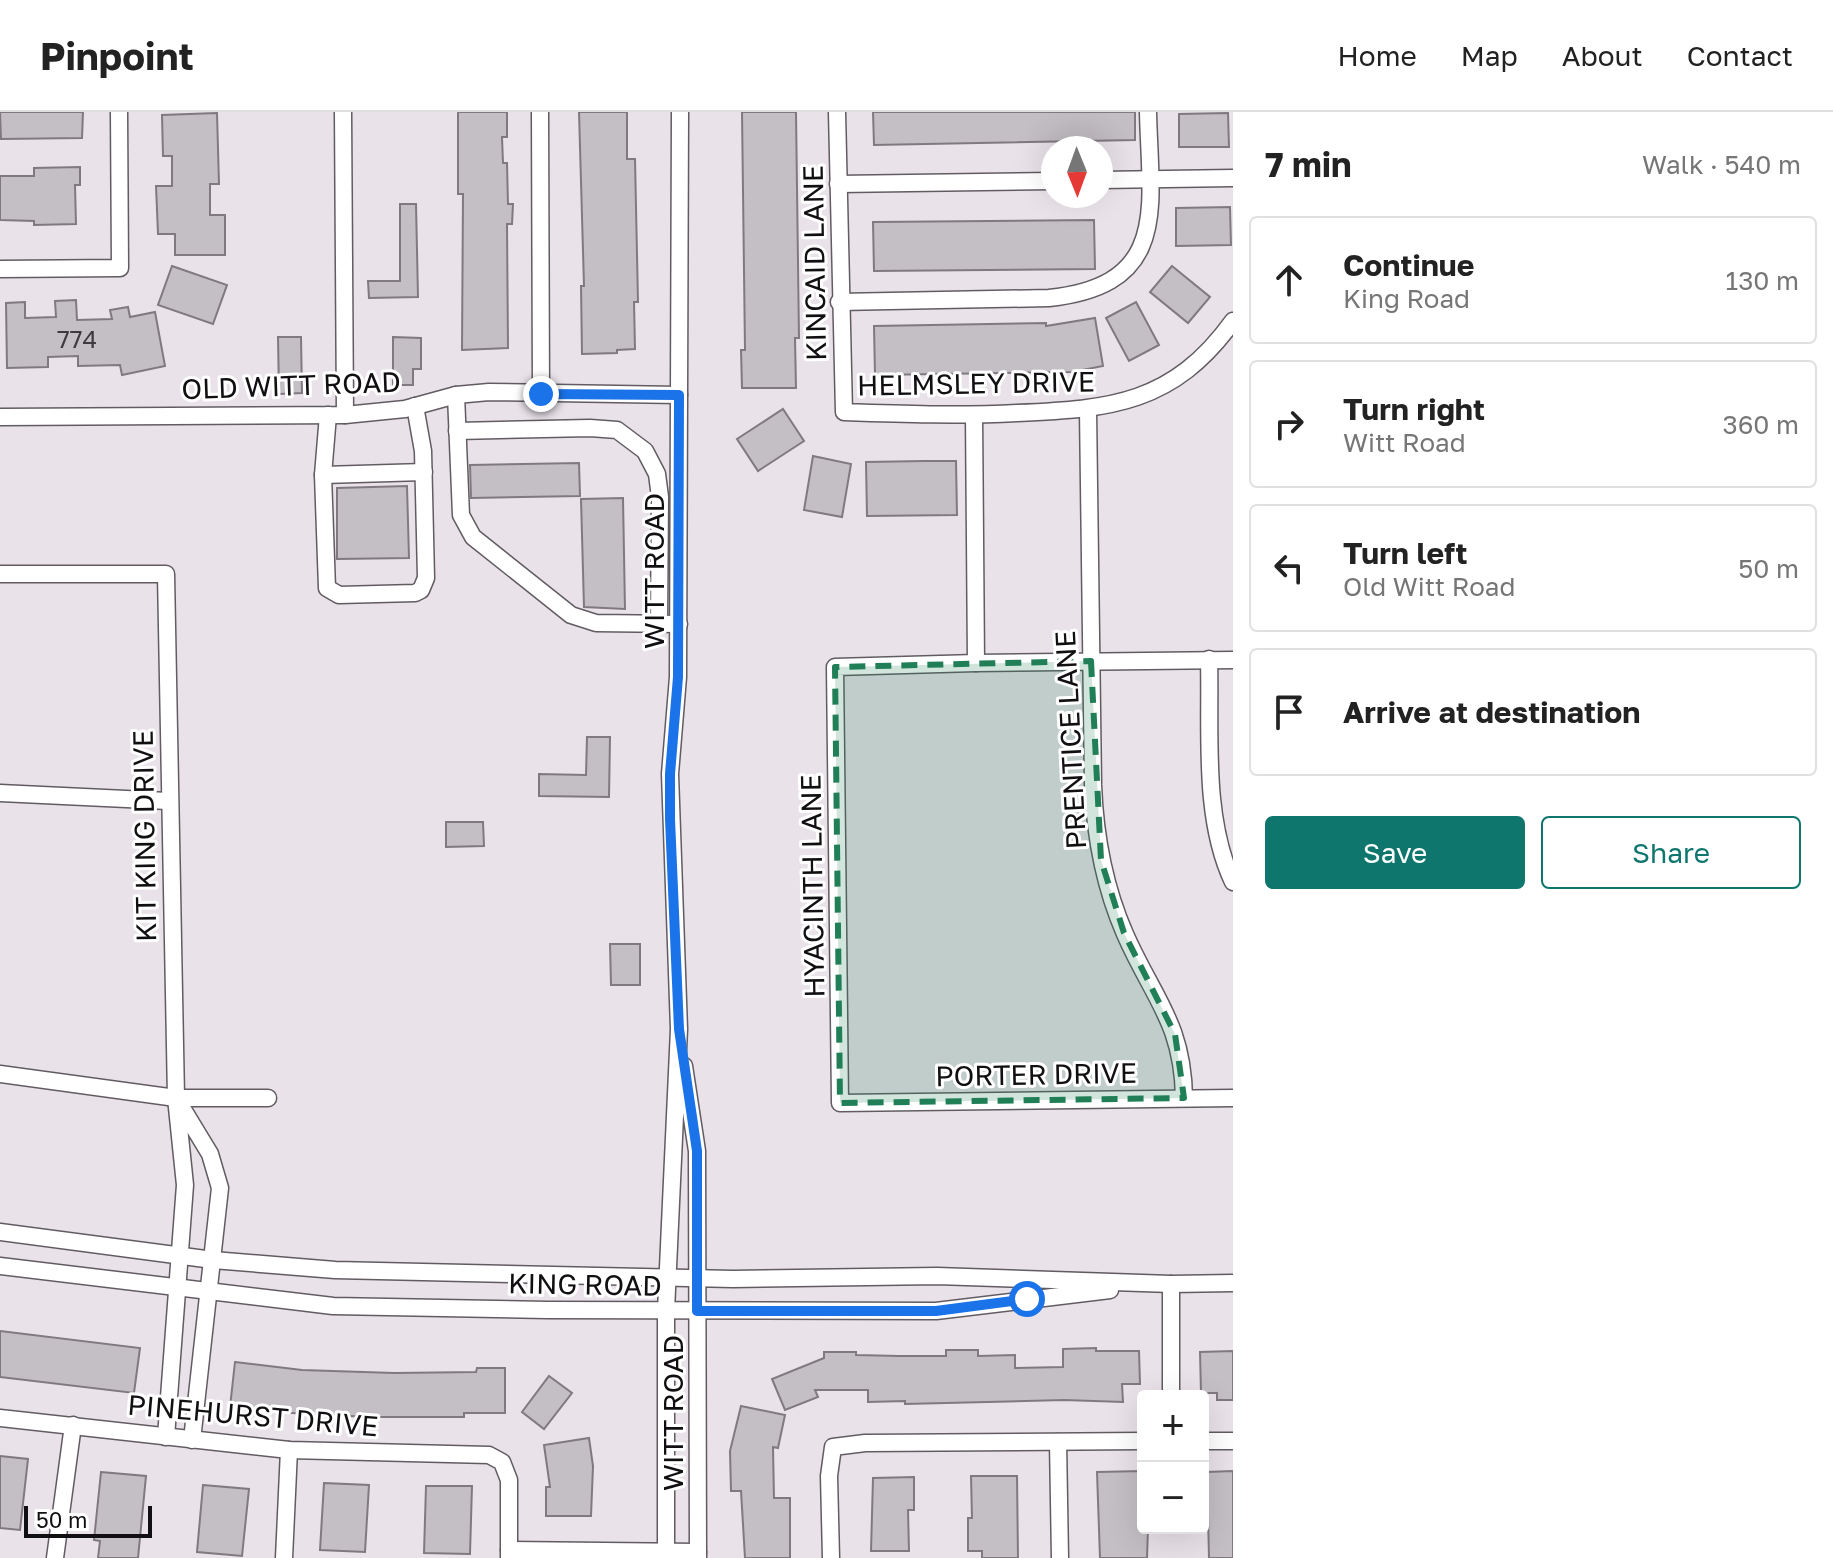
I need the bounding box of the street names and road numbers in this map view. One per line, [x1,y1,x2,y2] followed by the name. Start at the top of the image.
[796,165,832,361] street label: KINCAID LANE
[857,364,1095,402] street label: HELMSLEY DRIVE
[181,365,401,405] street label: OLD WITT ROAD
[637,493,670,649] street label: WITT ROAD
[1048,630,1092,850] street label: PRENTICE LANE
[126,730,162,942] street label: KIT KING DRIVE
[794,774,830,998] street label: HYACINTH LANE
[935,1056,1137,1092] street label: PORTER DRIVE
[508,1266,662,1302] street label: KING ROAD
[656,1335,689,1491] street label: WITT ROAD
[126,1388,380,1442] street label: PINEHURST DRIVE

